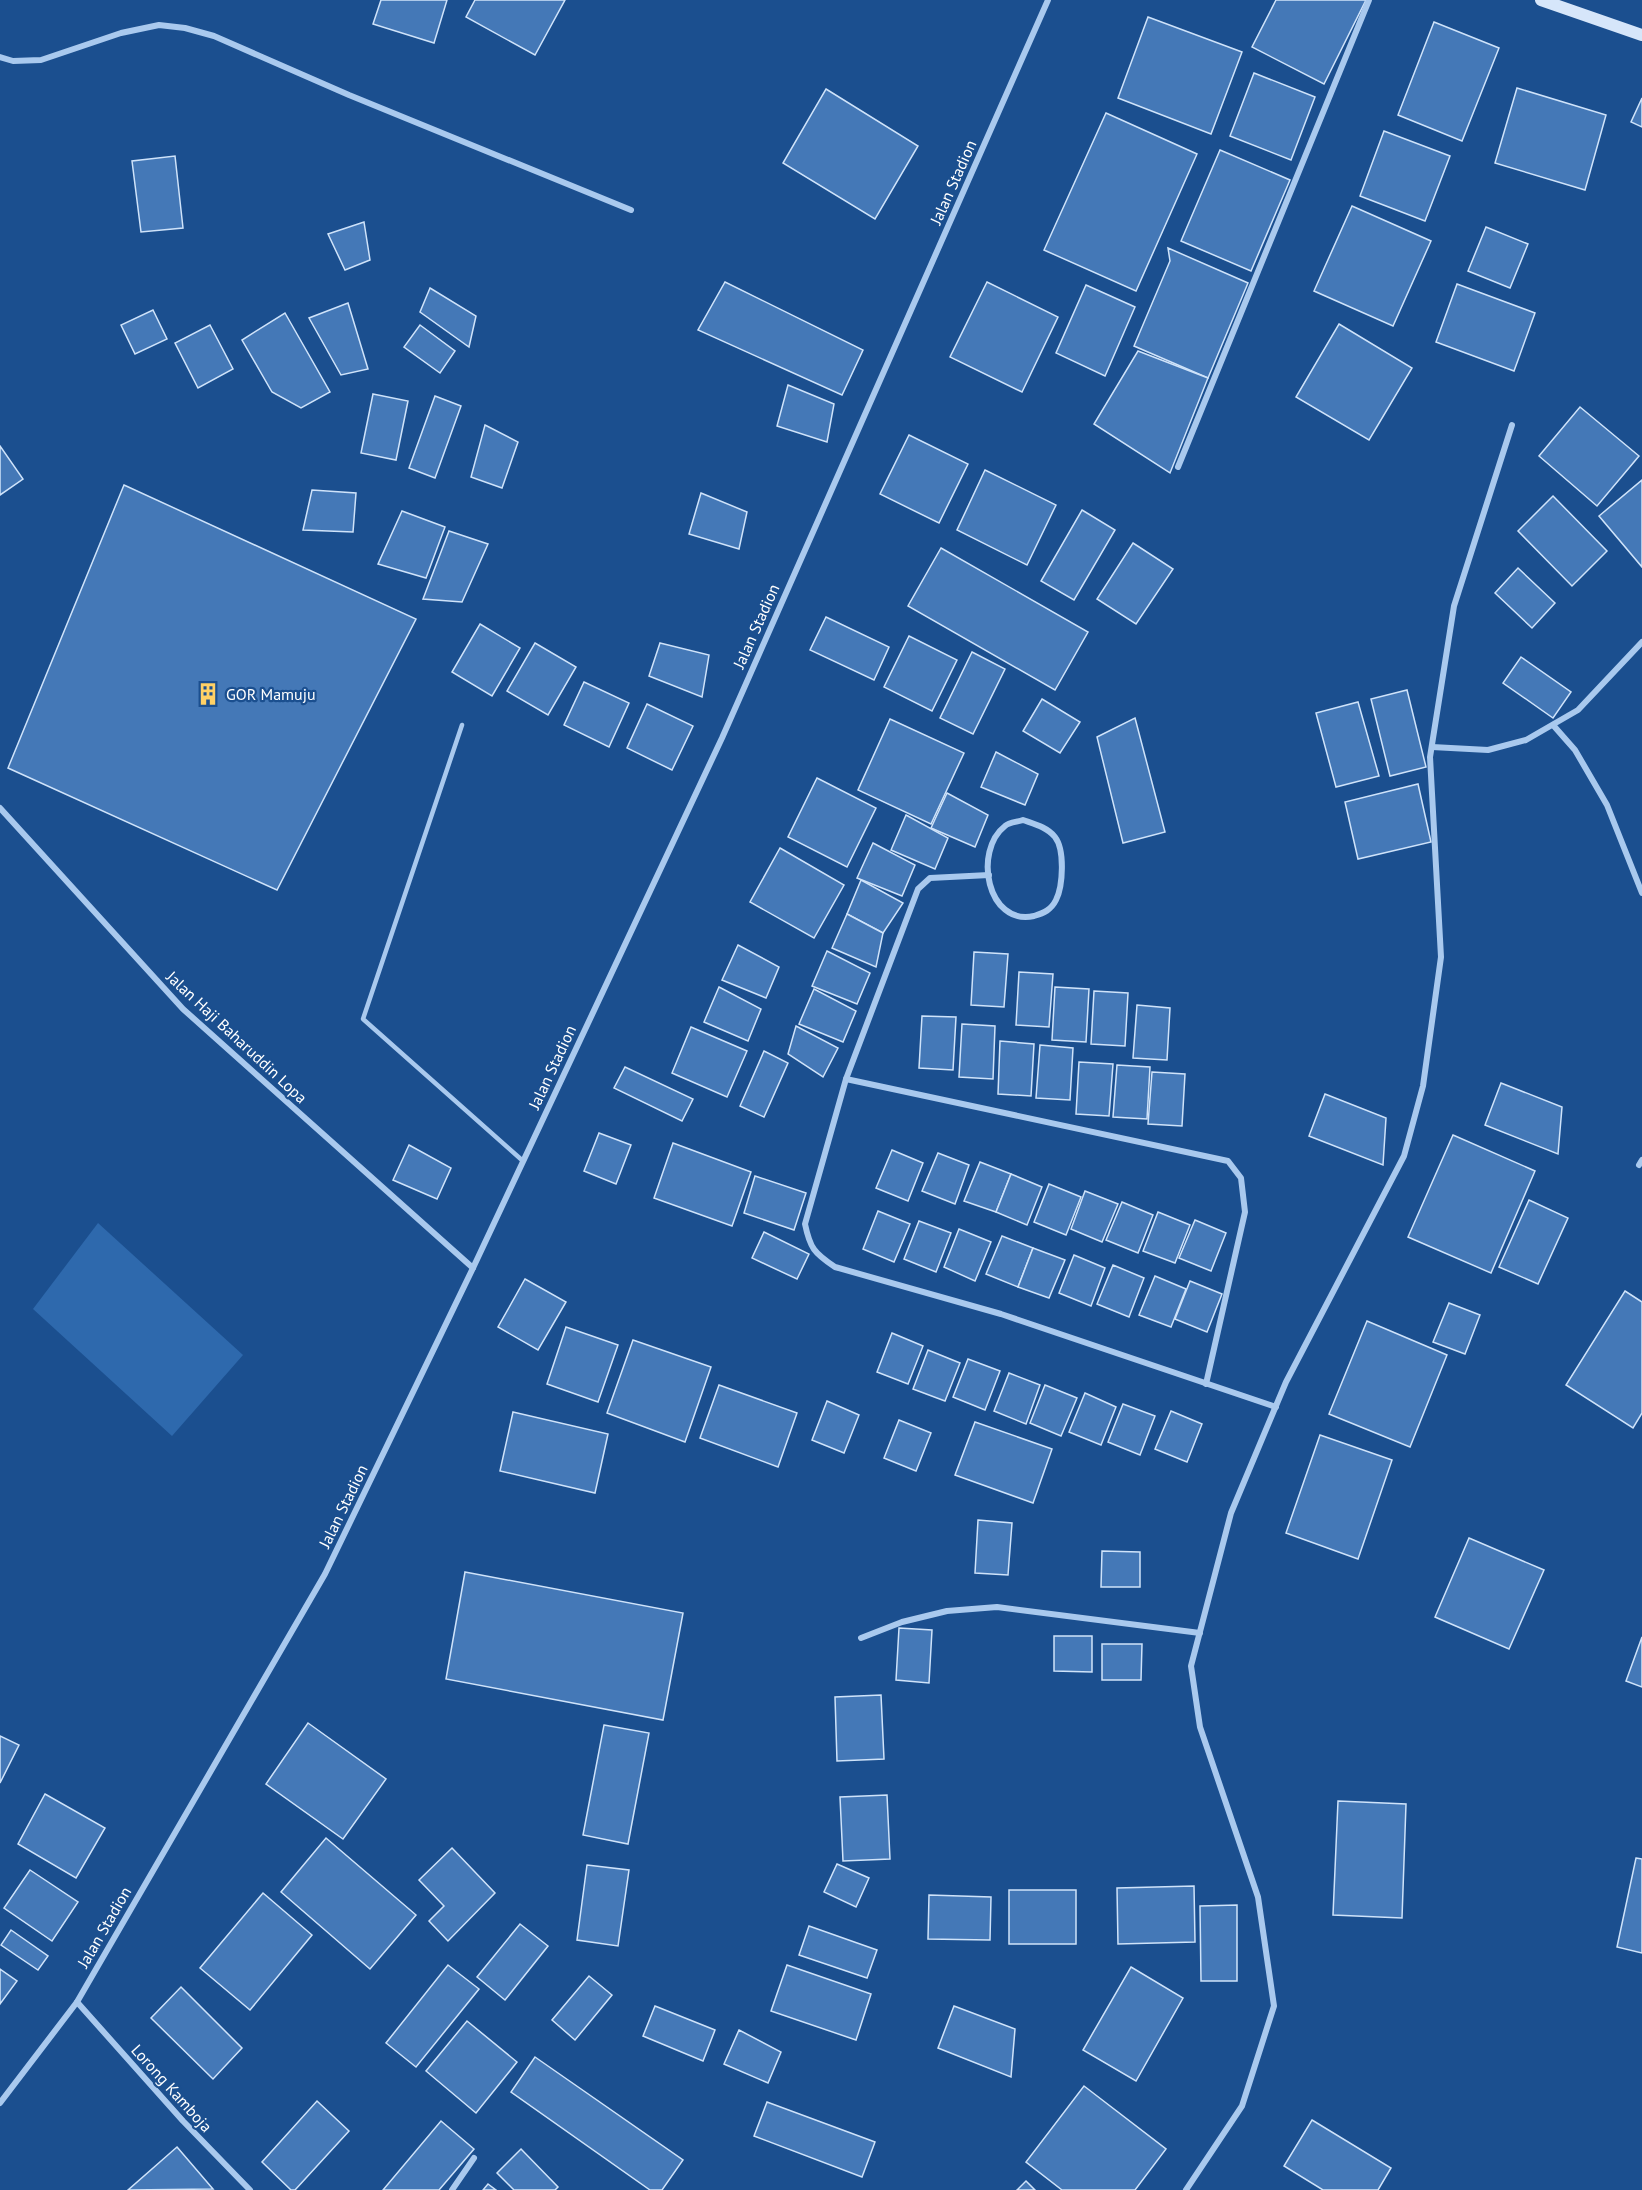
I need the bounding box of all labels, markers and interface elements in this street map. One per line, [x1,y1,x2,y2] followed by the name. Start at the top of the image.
[925,137,981,228] street label: Jalan Stadion
[728,581,784,672] street label: Jalan Stadion
[195,681,221,707] building icon: GOR Mamuju
[226,684,316,704] place label: GOR Mamuju
[162,966,311,1107] street label: Jalan Haji Baharuddin Lopa
[523,1022,580,1113] street label: Jalan Stadion
[314,1461,372,1552] street label: Jalan Stadion
[72,1883,135,1972] street label: Jalan Stadion
[127,2040,217,2136] street label: Lorong Kamboja

